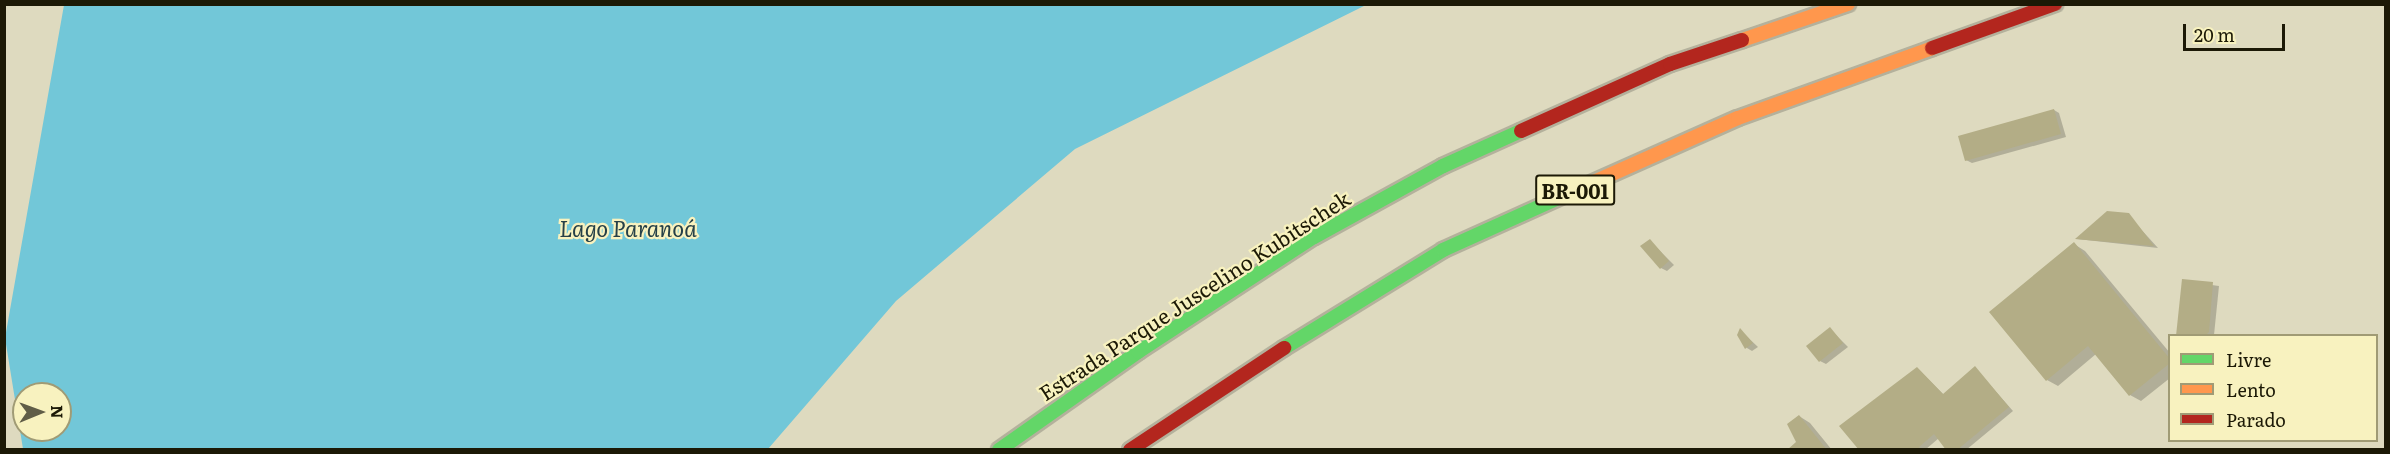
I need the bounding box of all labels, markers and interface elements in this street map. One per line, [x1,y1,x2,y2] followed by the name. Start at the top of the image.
[2186,12,2288,50] scale bar
[2194,21,2235,48] text: 20 m
[1534,173,1616,207] road number: BR-001
[1034,185,1354,405] street label: Estrada Parque Juscelino Kubitschek
[559,215,697,241] water label: Lago Paranoá
[2168,334,2378,442] legend
[2226,346,2271,373] text: Livre
[2226,376,2276,403] text: Lento
[12,382,72,442] north arrow
[46,405,70,419] text: N
[2226,406,2286,433] text: Parado

